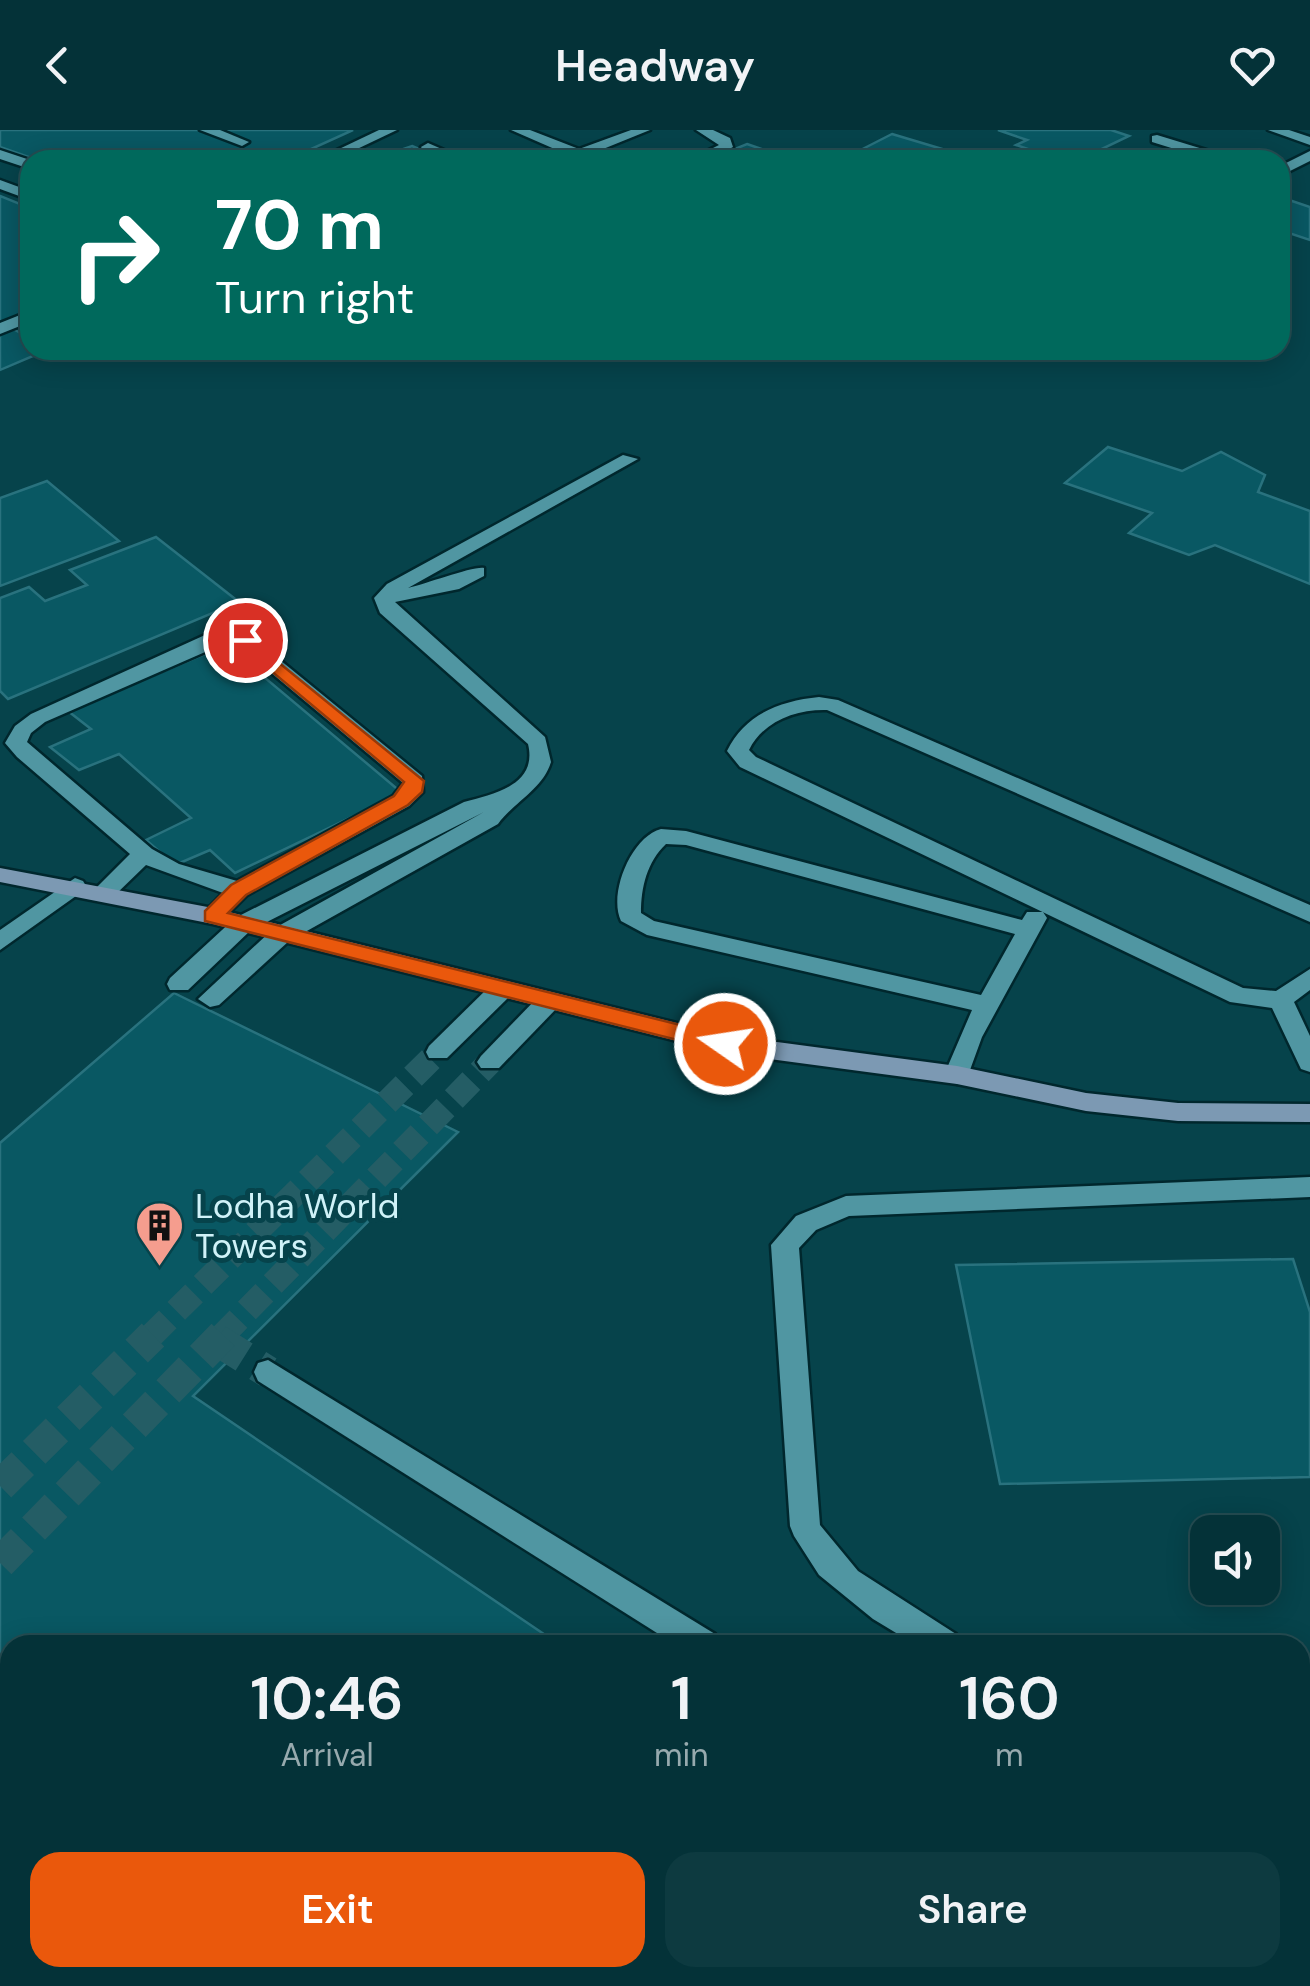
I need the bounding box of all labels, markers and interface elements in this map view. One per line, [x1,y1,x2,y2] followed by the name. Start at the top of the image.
[555,36,755,95] text: Headway
[30,38,85,93] icon: back
[1225,38,1280,93] icon: heart
[215,180,384,271] text: 70 m
[50,190,180,320] icon: right
[215,268,414,327] text: Turn right
[203,598,288,683] pin
[218,613,273,668] icon: arrive
[673,992,777,1096] position arrow
[195,1183,399,1269] place label: Lodha World Towers
[134,1200,186,1268] building icon: Lodha World Towers
[1190,1515,1280,1605] map controls
[1190,1515,1280,1605] button: sound
[250,1659,404,1738] text: 10:46
[671,1659,692,1738] text: 1
[959,1659,1060,1738] text: 160
[280,1734,374,1776] text: Arrival
[654,1734,709,1776] text: min
[995,1734,1024,1776] text: m
[30,1852,645,1967] button: Exit
[665,1852,1280,1967] button: Share

